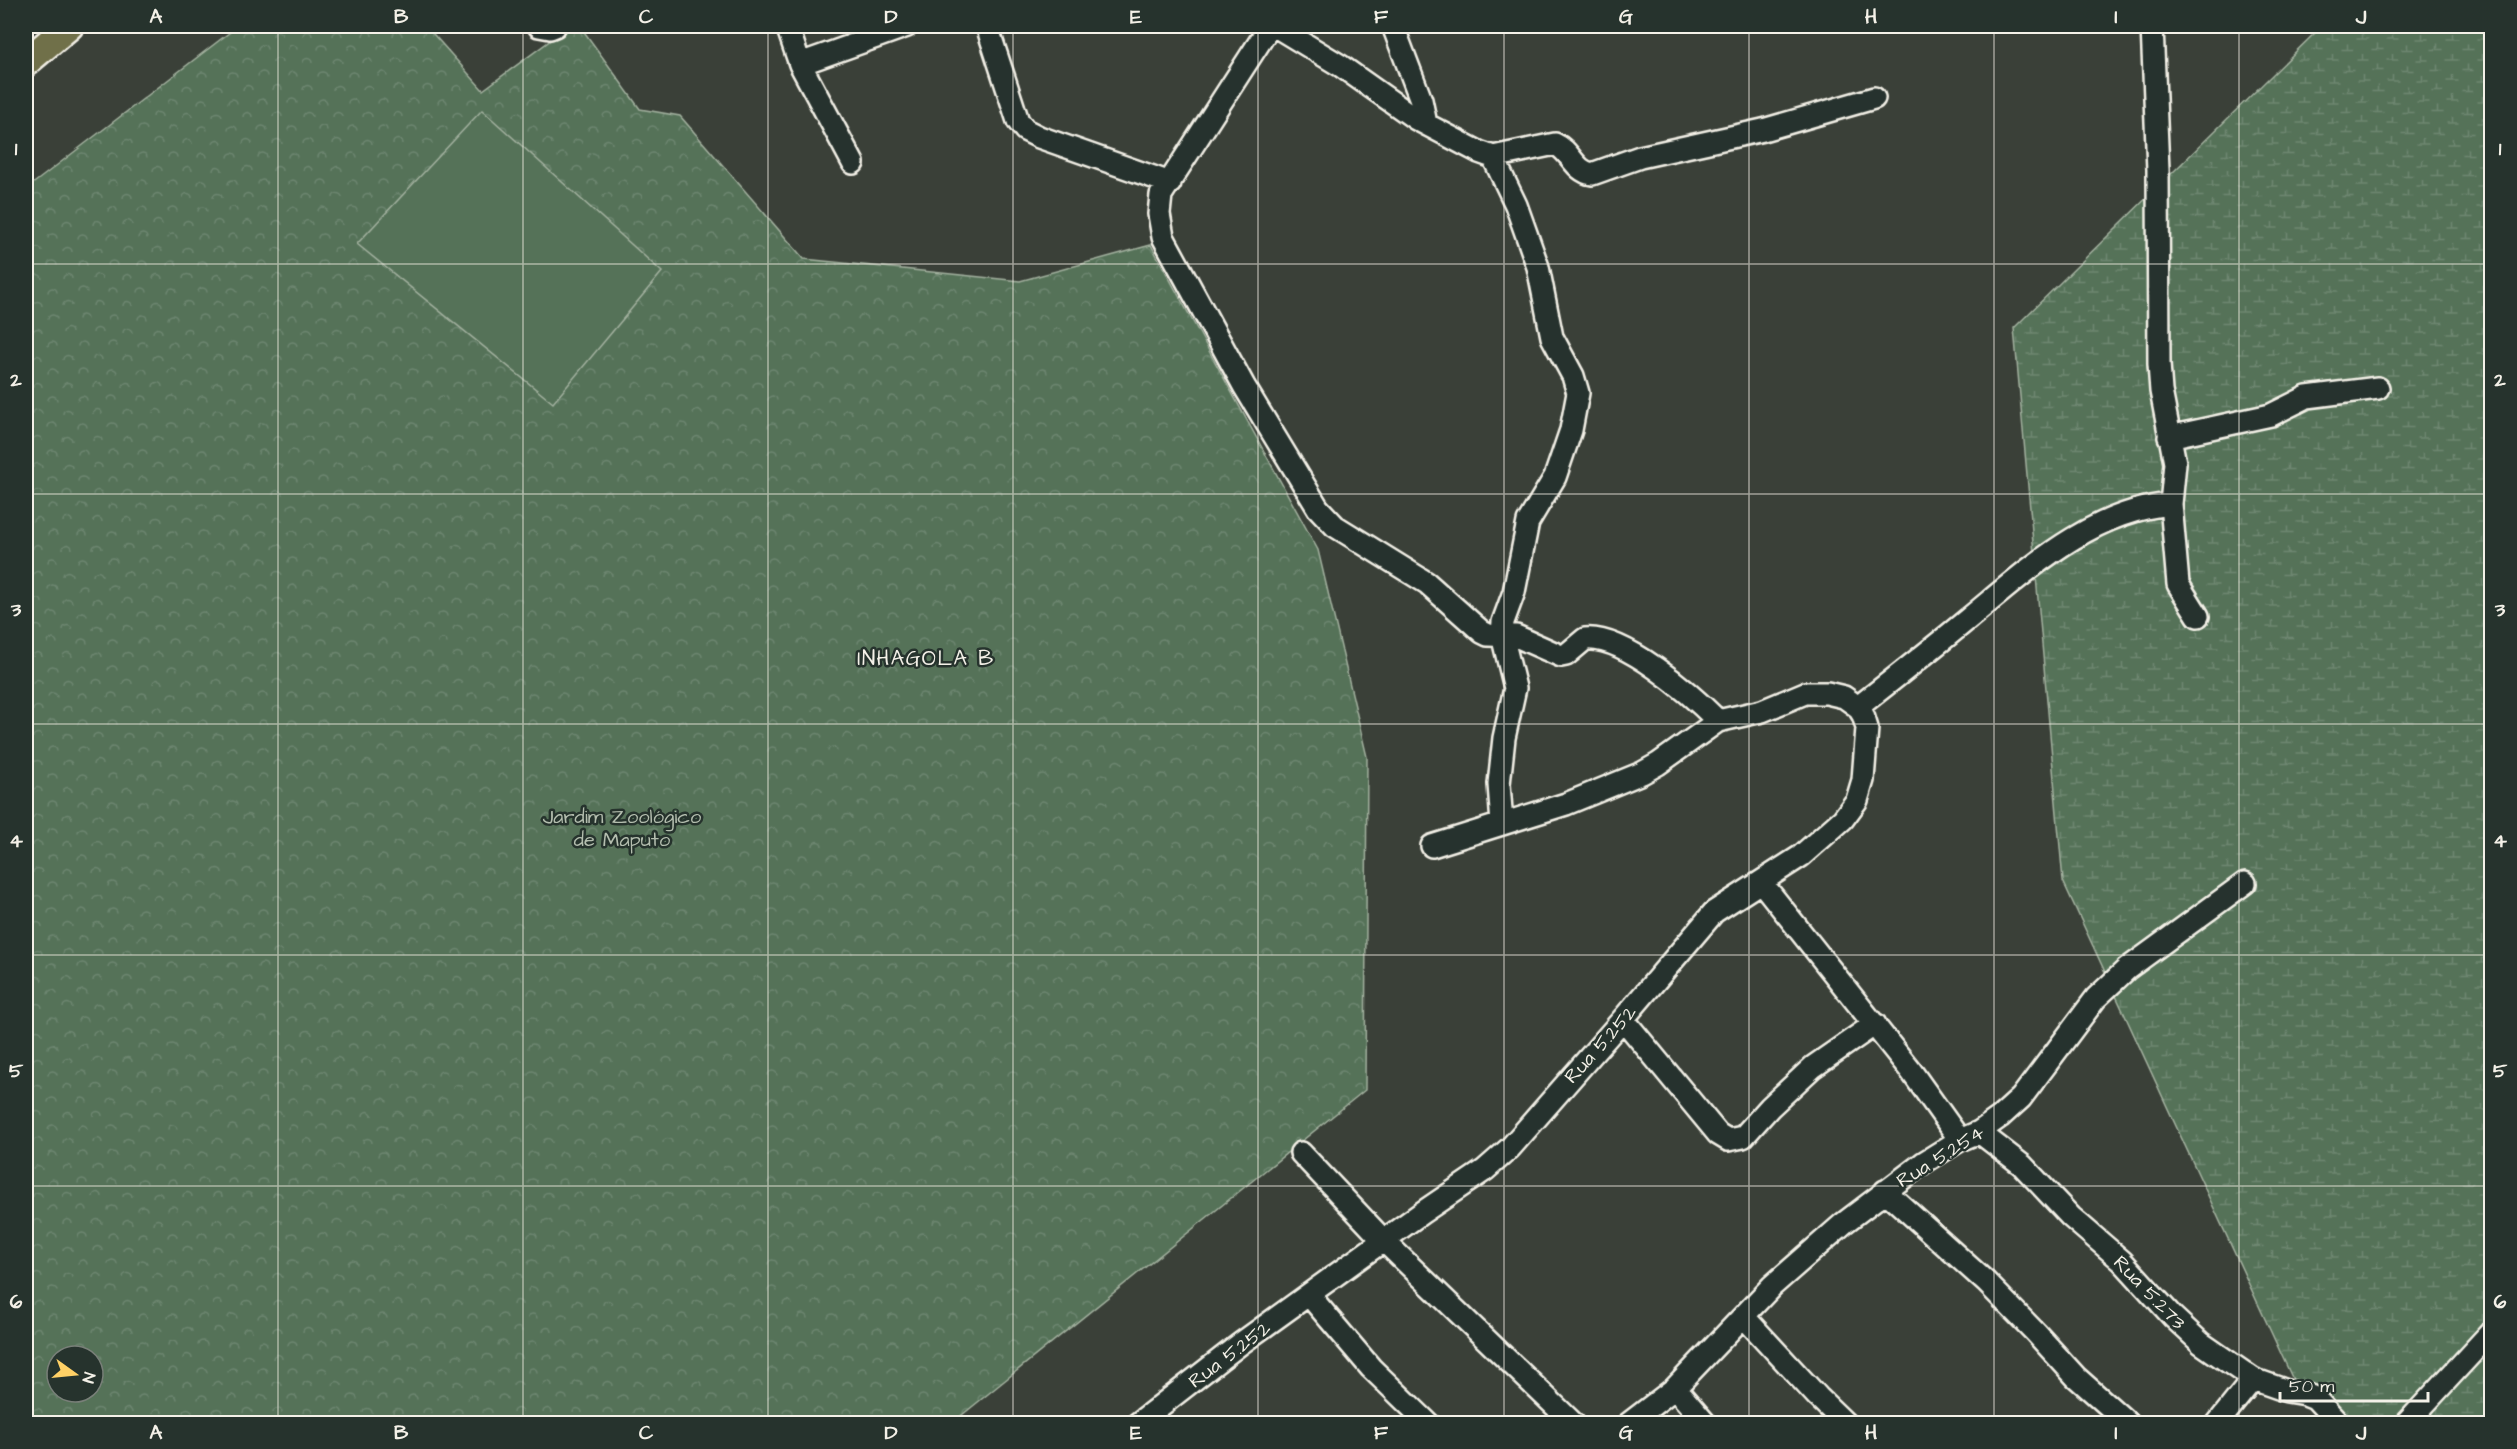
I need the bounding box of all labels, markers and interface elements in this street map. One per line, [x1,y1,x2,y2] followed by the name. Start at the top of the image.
[150,3,163,31] text: A
[394,3,409,31] text: B
[639,3,654,31] text: C
[885,3,898,31] text: D
[1130,3,1142,31] text: E
[1374,3,1389,31] text: F
[1619,3,1633,31] text: G
[1865,3,1877,31] text: H
[2114,3,2118,31] text: I
[2355,3,2367,31] text: J
[15,135,18,163] text: 1
[2499,135,2502,163] text: 1
[9,366,22,394] text: 2
[2493,366,2506,394] text: 2
[10,596,22,624] text: 3
[2494,596,2506,624] text: 3
[857,644,995,673] district label: INHAGOLA B
[543,803,701,854] park label: Jardim Zoológico de Maputo
[9,827,23,855] text: 4
[2493,827,2507,855] text: 4
[1558,999,1644,1090] street label: Rua 5.252
[9,1057,24,1085] text: 5
[2493,1057,2508,1085] text: 5
[1891,1119,1990,1195] street label: Rua 5.254
[2107,1249,2192,1336] street label: Rua 5.273
[10,1288,23,1316] text: 6
[2494,1288,2507,1316] text: 6
[1183,1314,1277,1395] street label: Rua 5.252
[45,1344,105,1404] north arrow
[2280,1365,2428,1403] scale bar
[77,1370,100,1385] text: N
[2289,1374,2334,1399] text: 50 m
[150,1419,163,1447] text: A
[394,1419,409,1447] text: B
[639,1419,654,1447] text: C
[885,1419,898,1447] text: D
[1130,1419,1142,1447] text: E
[1374,1419,1389,1447] text: F
[1619,1419,1633,1447] text: G
[1865,1419,1877,1447] text: H
[2114,1419,2118,1447] text: I
[2355,1419,2367,1447] text: J

